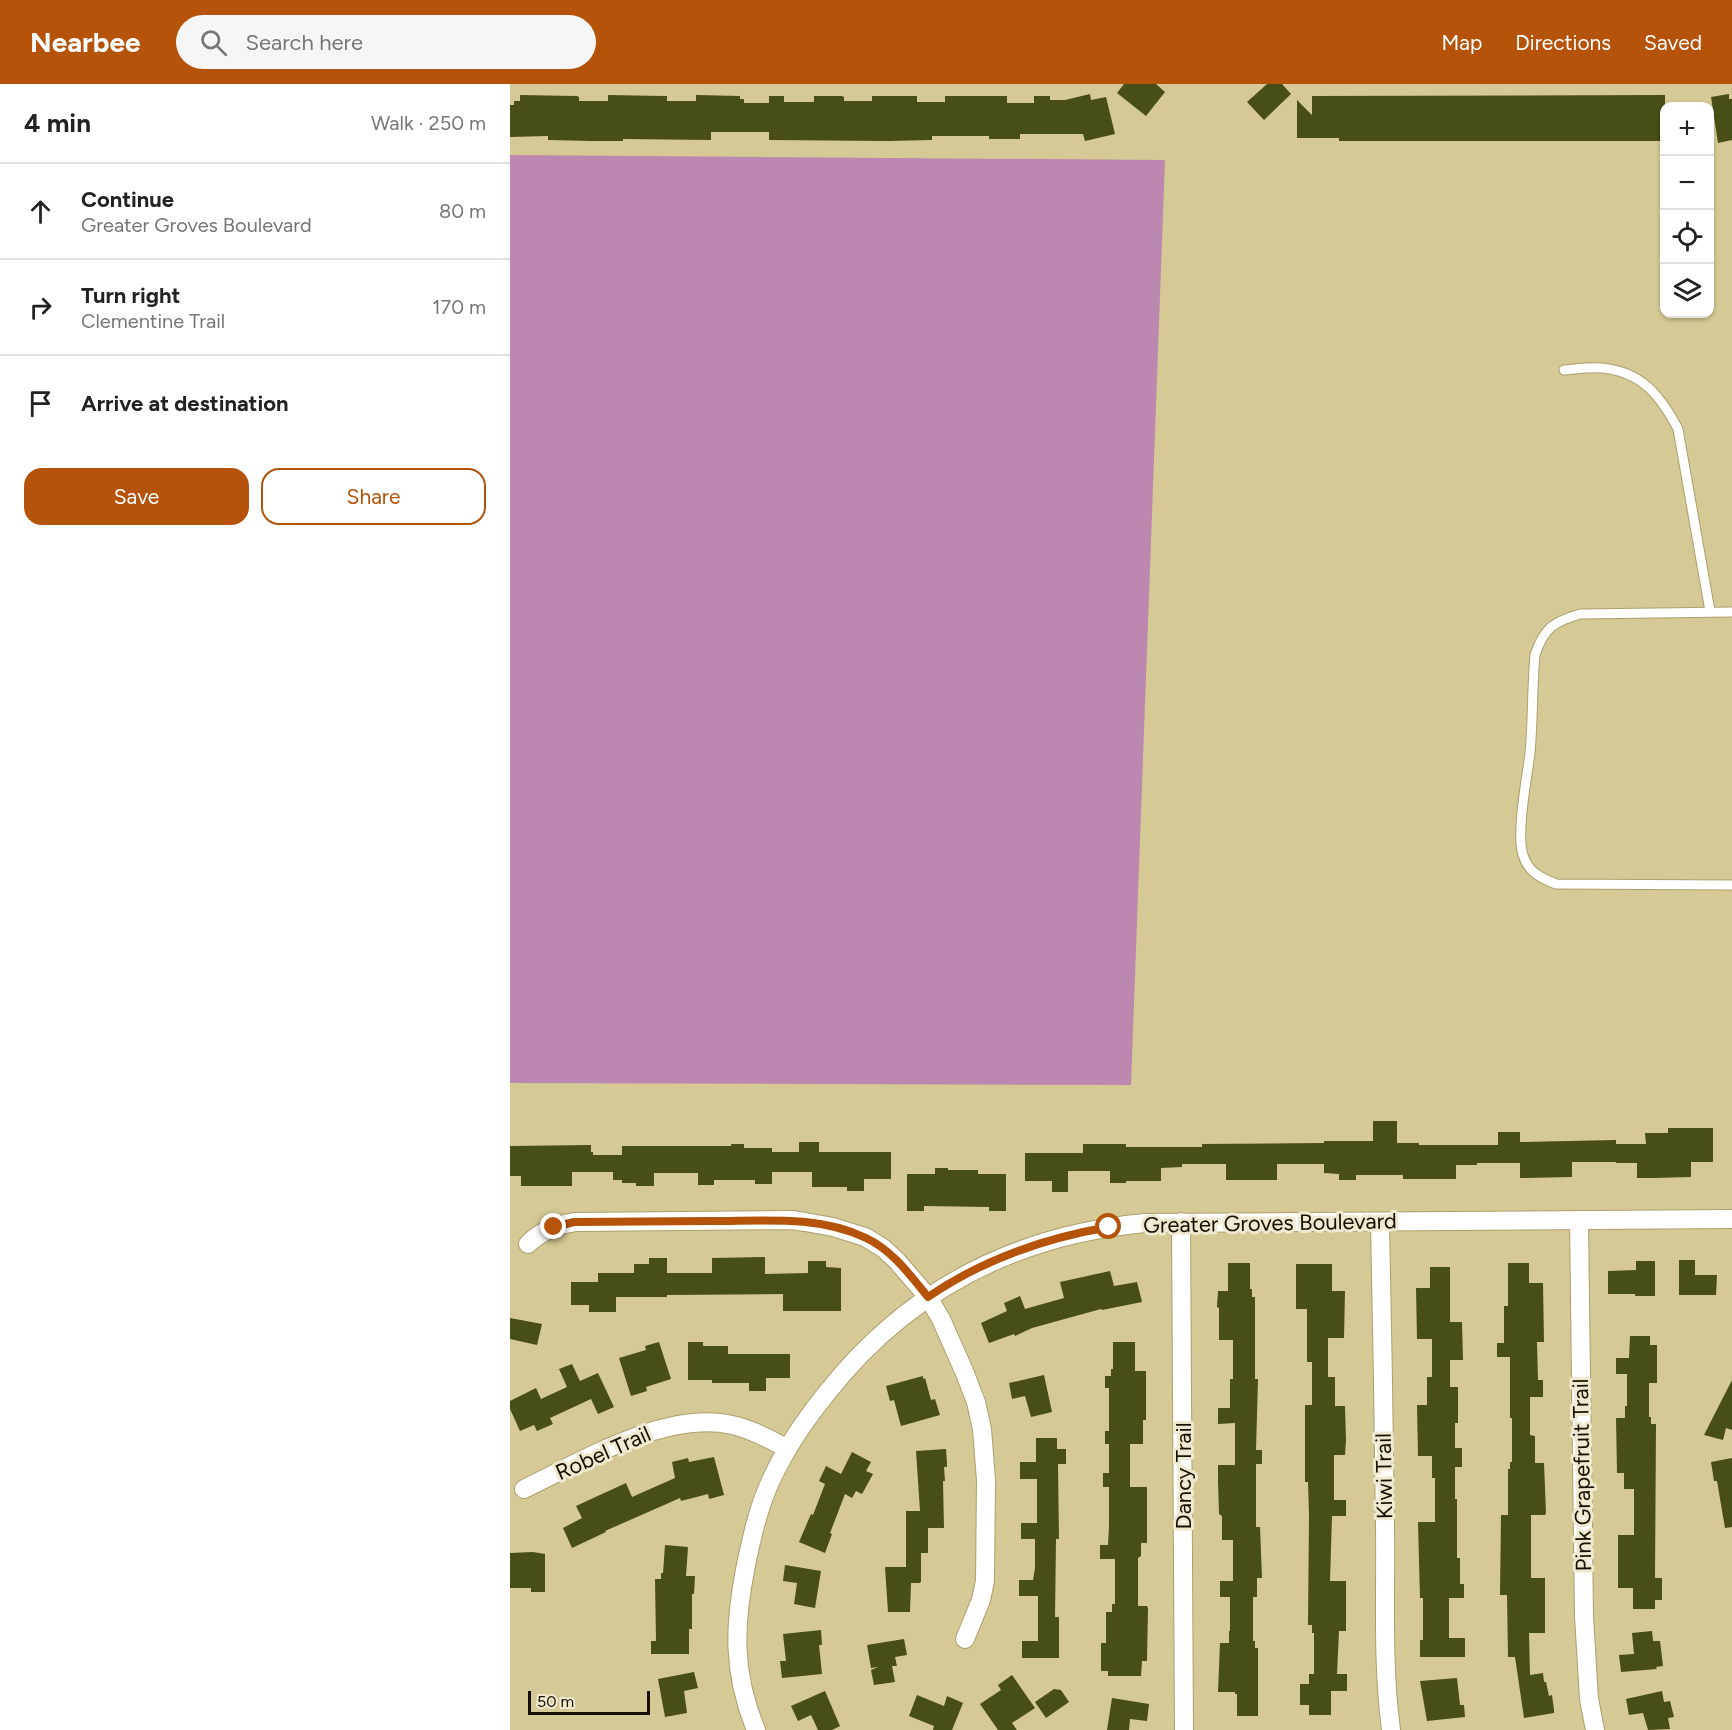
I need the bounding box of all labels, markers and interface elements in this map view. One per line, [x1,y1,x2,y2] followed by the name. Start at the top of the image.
[176,15,596,69] search box
[30,25,140,59] text: Nearbee
[197,26,230,59] icon: search
[245,29,363,56] text: Search here
[1441,30,1482,55] text: Map
[1515,30,1611,55] text: Directions
[1644,30,1702,55] text: Saved
[1660,102,1714,318] map controls
[1660,102,1714,156] button: +
[24,107,91,139] text: 4 min
[371,111,486,135] text: Walk · 250 m
[1660,156,1714,210] button: −
[81,186,174,213] text: Continue
[24,195,57,228] icon: ahead
[439,199,486,223] text: 80 m
[1660,210,1714,264] button: locate
[81,213,312,237] text: Greater Groves Boulevard
[1660,264,1714,318] button: layers
[81,282,180,309] text: Turn right
[24,291,57,324] icon: right
[432,295,486,319] text: 170 m
[81,309,225,333] text: Clementine Trail
[24,387,57,420] icon: arrive
[81,390,289,417] text: Arrive at destination
[24,468,249,525] button: Save
[261,468,486,525] button: Share
[1143,1207,1397,1239] street label: Greater Groves Boulevard
[540,1213,566,1239] route end
[1095,1213,1121,1239] route start
[1567,1378,1597,1572] street label: Pink Grapefruit Trail
[551,1420,655,1486] street label: Robel Trail
[1170,1423,1197,1529] street label: Dancy Trail
[1370,1433,1398,1519] street label: Kiwi Trail
[528,1688,650,1716] scale bar
[537,1692,574,1711] text: 50 m

